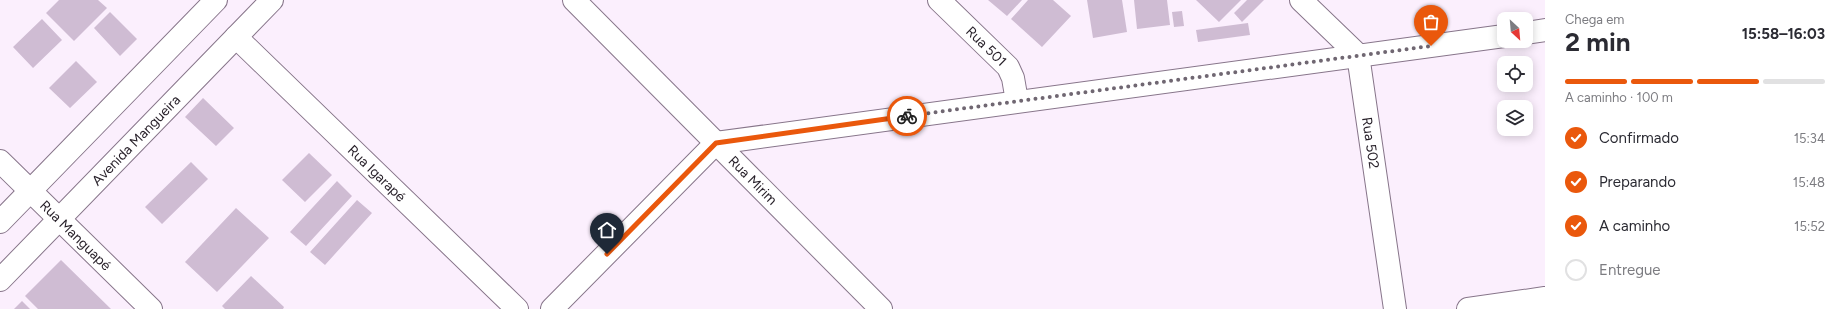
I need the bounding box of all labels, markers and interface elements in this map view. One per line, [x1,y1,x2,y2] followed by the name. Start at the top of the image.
[1414,5,1448,46] pin
[1420,11,1442,33] icon: bag
[1497,12,1533,48] north arrow
[1497,12,1533,136] map controls
[1565,12,1624,27] text: Chega em
[962,22,1010,70] street label: Rua 501
[1742,25,1825,43] text: 15:58–16:03
[1565,26,1631,58] text: 2 min
[1497,56,1533,92] button: locate
[1565,90,1673,105] text: A caminho · 100 m
[88,91,184,189] street label: Avenida Mangueira
[887,96,927,136] courier
[1497,100,1533,136] button: layers
[896,105,918,127] icon: bike
[1359,116,1383,170] street label: Rua 502
[1565,127,1587,149] icon: check
[1599,129,1679,147] text: Confirmado
[1794,131,1825,146] text: 15:34
[344,141,410,205] street label: Rua Igarapé
[725,152,781,208] street label: Rua Mirim
[1565,171,1587,193] icon: check
[1599,173,1676,191] text: Preparando
[1793,175,1825,190] text: 15:48
[36,197,115,274] street label: Rua Manguapé
[590,213,624,254] pin
[1565,215,1587,237] icon: check
[1599,217,1670,235] text: A caminho
[596,219,618,241] icon: home
[1794,219,1825,234] text: 15:52
[1599,261,1661,279] text: Entregue

